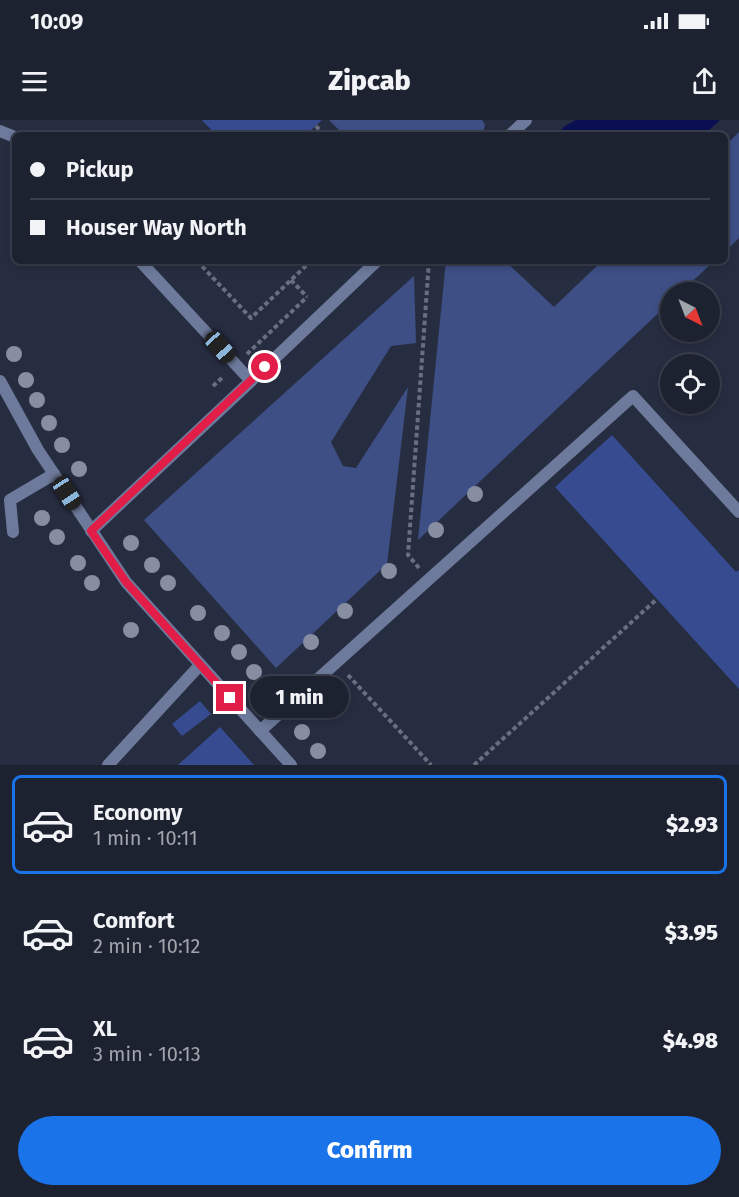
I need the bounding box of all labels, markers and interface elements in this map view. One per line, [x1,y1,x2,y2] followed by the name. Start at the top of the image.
[30,8,83,35] text: 10:09
[18,65,51,98] icon: menu
[328,65,411,97] text: Zipcab
[688,65,721,98] icon: share
[66,156,134,183] text: Pickup
[66,214,247,241] text: Houser Way North
[660,282,720,342] north arrow
[660,282,720,414] map controls
[201,328,239,366] car
[251,353,278,380] route start
[660,354,720,414] button: locate
[50,473,84,513] car
[251,677,350,719] callout: 1 min
[216,684,243,711] route end
[276,685,323,709] text: 1 min
[21,798,75,852] icon: car
[93,799,182,826] text: Economy
[666,811,718,838] text: $2.93
[93,826,198,850] text: 1 min · 10:11
[21,906,75,960] icon: car
[93,907,174,934] text: Comfort
[665,919,718,946] text: $3.95
[93,934,200,958] text: 2 min · 10:12
[21,1014,75,1068] icon: car
[93,1015,117,1042] text: XL
[663,1027,718,1054] text: $4.98
[93,1042,201,1066] text: 3 min · 10:13
[18,1116,721,1185] button: Confirm

